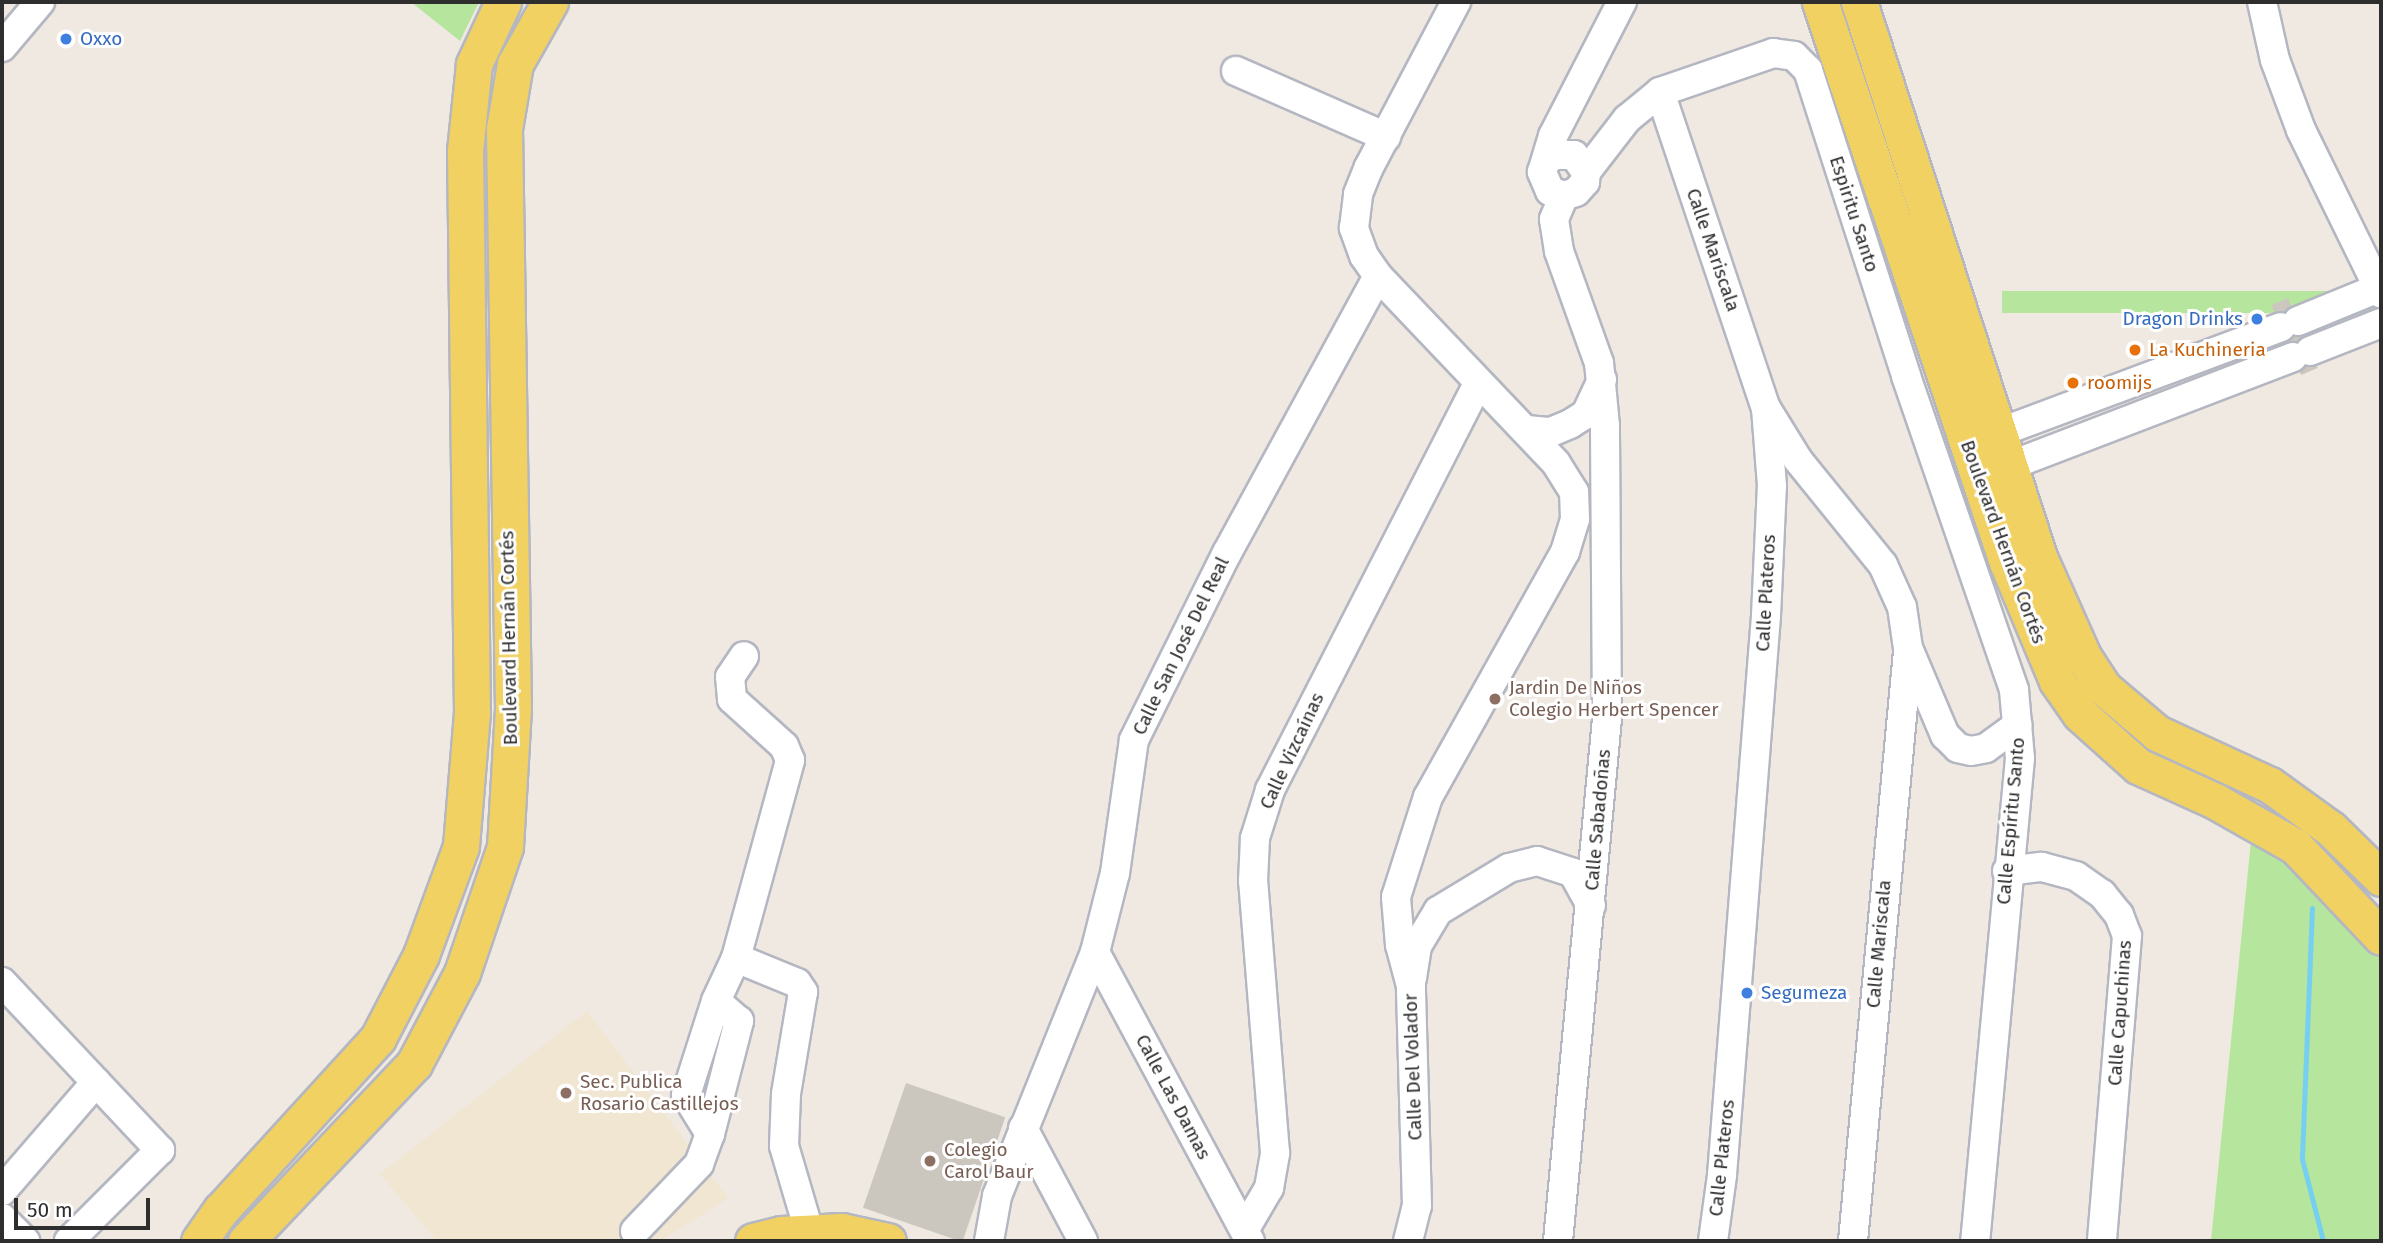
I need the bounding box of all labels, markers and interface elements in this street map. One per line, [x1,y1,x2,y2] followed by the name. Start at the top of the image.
[80,28,122,50] place label: Oxxo
[58,31,74,47] marker: Oxxo
[1825,153,1883,275] street label: Espiritu Santo
[1681,186,1745,314] street label: Calle Mariscala
[2123,308,2243,330] place label: Dragon Drinks
[2249,311,2265,327] marker: Dragon Drinks
[2149,339,2266,361] place label: La Kuchineria
[2127,342,2143,358] marker: La Kuchineria
[2087,372,2152,394] place label: roomijs
[2065,375,2081,391] marker: roomijs
[1956,437,2050,647] street label: Boulevard Hernán Cortés
[496,530,522,746] street label: Boulevard Hernán Cortés
[1752,534,1780,652] street label: Calle Plateros
[1128,553,1234,739] street label: Calle San José Del Real
[1509,677,1719,721] place label: Jardin De Niños Colegio Herbert Spencer
[1255,689,1329,813] street label: Calle Vizcaínas
[1487,691,1503,707] marker: Jardin De Niños Colegio Herbert Spencer
[1992,736,2030,906] street label: Calle Espíritu Santo
[1580,748,1616,892] street label: Calle Sabadoñas
[1862,879,1896,1009] street label: Calle Mariscala
[2104,939,2136,1087] street label: Calle Capuchinas
[1761,982,1847,1004] place label: Segumeza
[1739,985,1755,1001] marker: Segumeza
[1399,993,1427,1141] street label: Calle Del Volador
[1131,1031,1215,1163] street label: Calle Las Damas
[580,1071,739,1115] place label: Sec. Publica Rosario Castillejos
[558,1085,574,1101] marker: Sec. Publica Rosario Castillejos
[1705,1098,1739,1218] street label: Calle Plateros
[944,1139,1034,1183] place label: Colegio Carol Baur
[922,1153,938,1169] marker: Colegio Carol Baur
[18,1184,154,1228] scale bar
[27,1197,73,1223] text: 50 m

